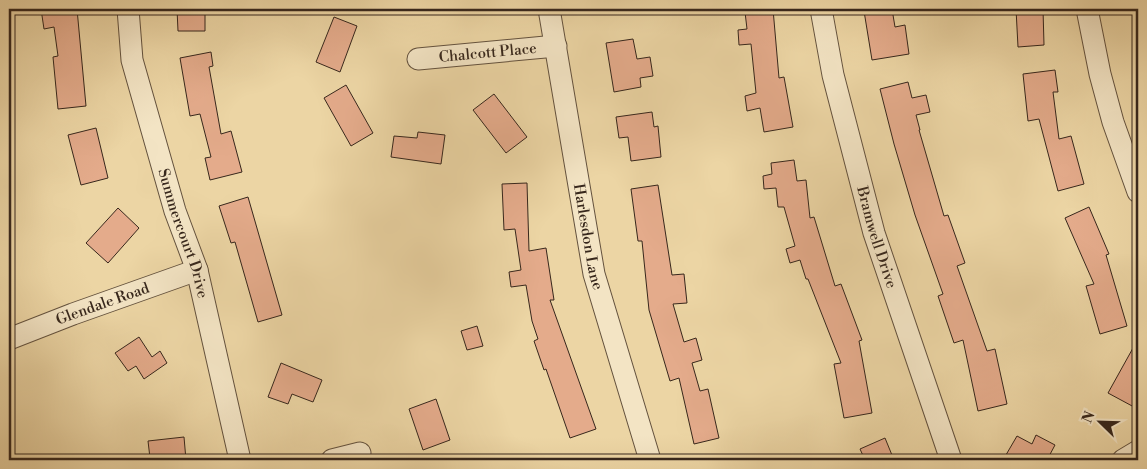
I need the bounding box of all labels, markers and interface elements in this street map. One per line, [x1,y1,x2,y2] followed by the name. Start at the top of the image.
[438,38,538,67] street label: Chalcott Place
[154,166,213,300] street label: Summercourt Drive
[569,182,608,292] street label: Harlesdon Lane
[852,183,901,291] street label: Bramwell Drive
[53,278,152,329] street label: Glendale Road
[1074,396,1124,446] north arrow
[1079,409,1099,426] text: N

